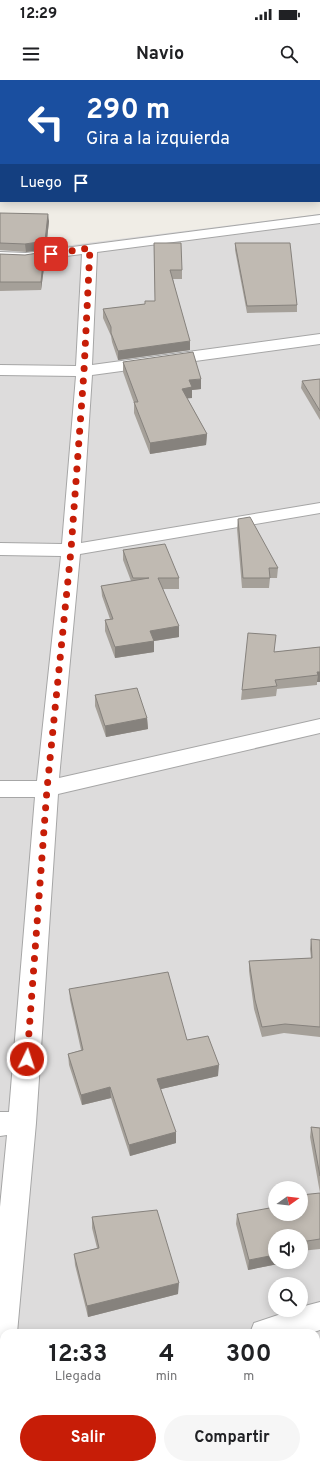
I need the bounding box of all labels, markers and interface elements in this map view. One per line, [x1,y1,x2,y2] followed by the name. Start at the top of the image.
[20,5,57,24] text: 12:29
[20,43,42,65] icon: menu
[136,43,184,66] text: Navio
[278,43,300,65] icon: search
[86,93,170,129] text: 290 m
[20,96,72,148] icon: left
[86,128,230,151] text: Gira a la izquierda
[70,172,92,194] icon: arrive
[20,174,62,193] text: Luego
[34,237,68,271] pin
[40,243,62,265] icon: arrive
[6,1038,48,1080] position arrow
[268,1181,308,1221] north arrow
[268,1181,308,1317] map controls
[268,1229,308,1269] button: sound
[268,1277,308,1317] button: search
[48,1340,107,1370] text: 12:33
[159,1340,174,1370] text: 4
[226,1340,272,1370] text: 300
[55,1369,101,1385] text: Llegada
[156,1369,177,1385] text: min
[243,1369,254,1385] text: m
[20,1415,156,1461] button: Salir
[164,1415,300,1461] button: Compartir

